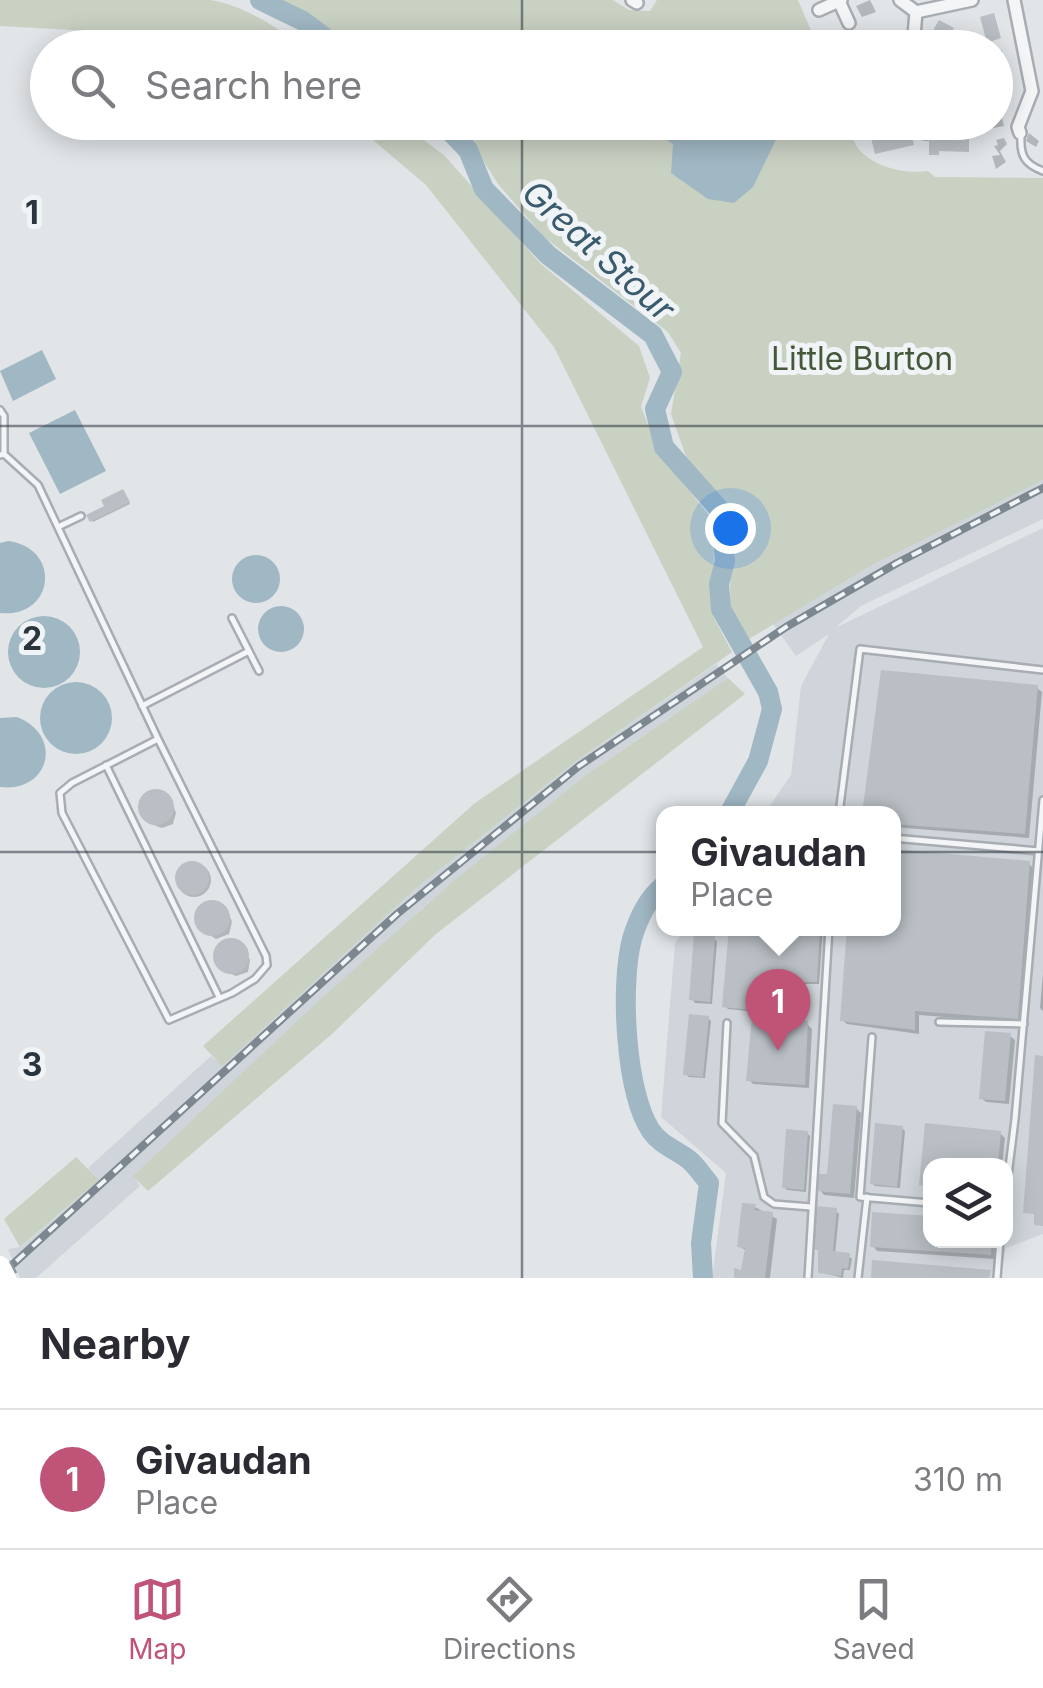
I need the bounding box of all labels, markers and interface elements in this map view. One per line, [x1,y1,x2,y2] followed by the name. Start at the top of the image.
[30,30,1013,140] search box
[65,58,120,113] icon: search
[145,62,362,108] text: Search here
[514,171,684,330] water label: Great Stour
[25,193,39,232] text: 1
[771,339,953,378] park label: Little Burton
[705,503,756,554] your location
[22,619,42,658] text: 2
[656,806,901,936] popup
[690,829,867,875] text: Givaudan
[690,875,773,914] text: Place
[746,968,810,1051] pin: 1
[22,1045,42,1084] text: 3
[923,1158,1013,1248] map controls
[923,1158,1013,1248] button: layers
[40,1318,191,1369] text: Nearby
[135,1437,312,1483] text: Givaudan
[66,1460,79,1499] text: 1
[913,1460,1003,1499] text: 310 m
[135,1483,218,1522] text: Place
[128,1572,186,1666] tab: Map
[443,1572,576,1666] tab: Directions
[833,1572,915,1666] tab: Saved

